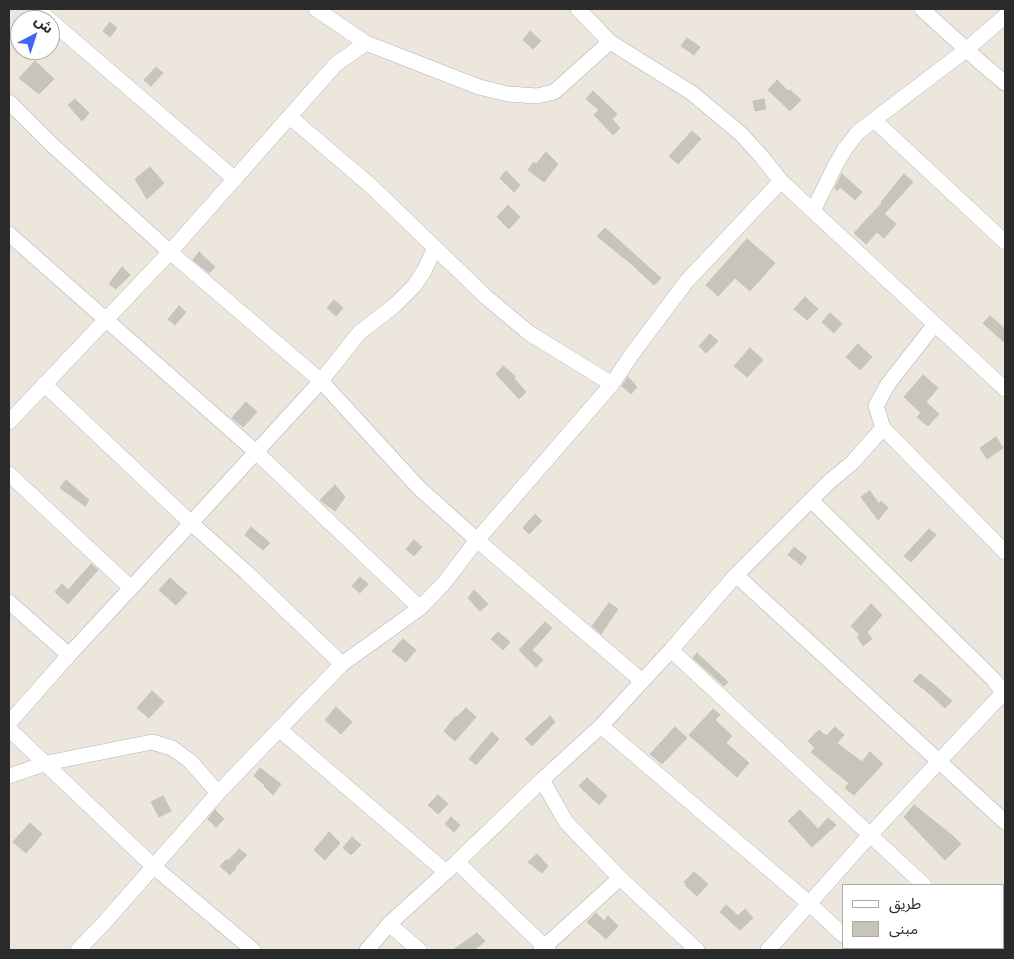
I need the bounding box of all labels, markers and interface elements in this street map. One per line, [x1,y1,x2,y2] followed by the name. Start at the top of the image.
[10,10,60,60] north arrow
[32,12,56,37] text: ش
[842,884,1004,949] legend
[889,895,921,912] text: طريق
[889,920,918,937] text: مبنى

